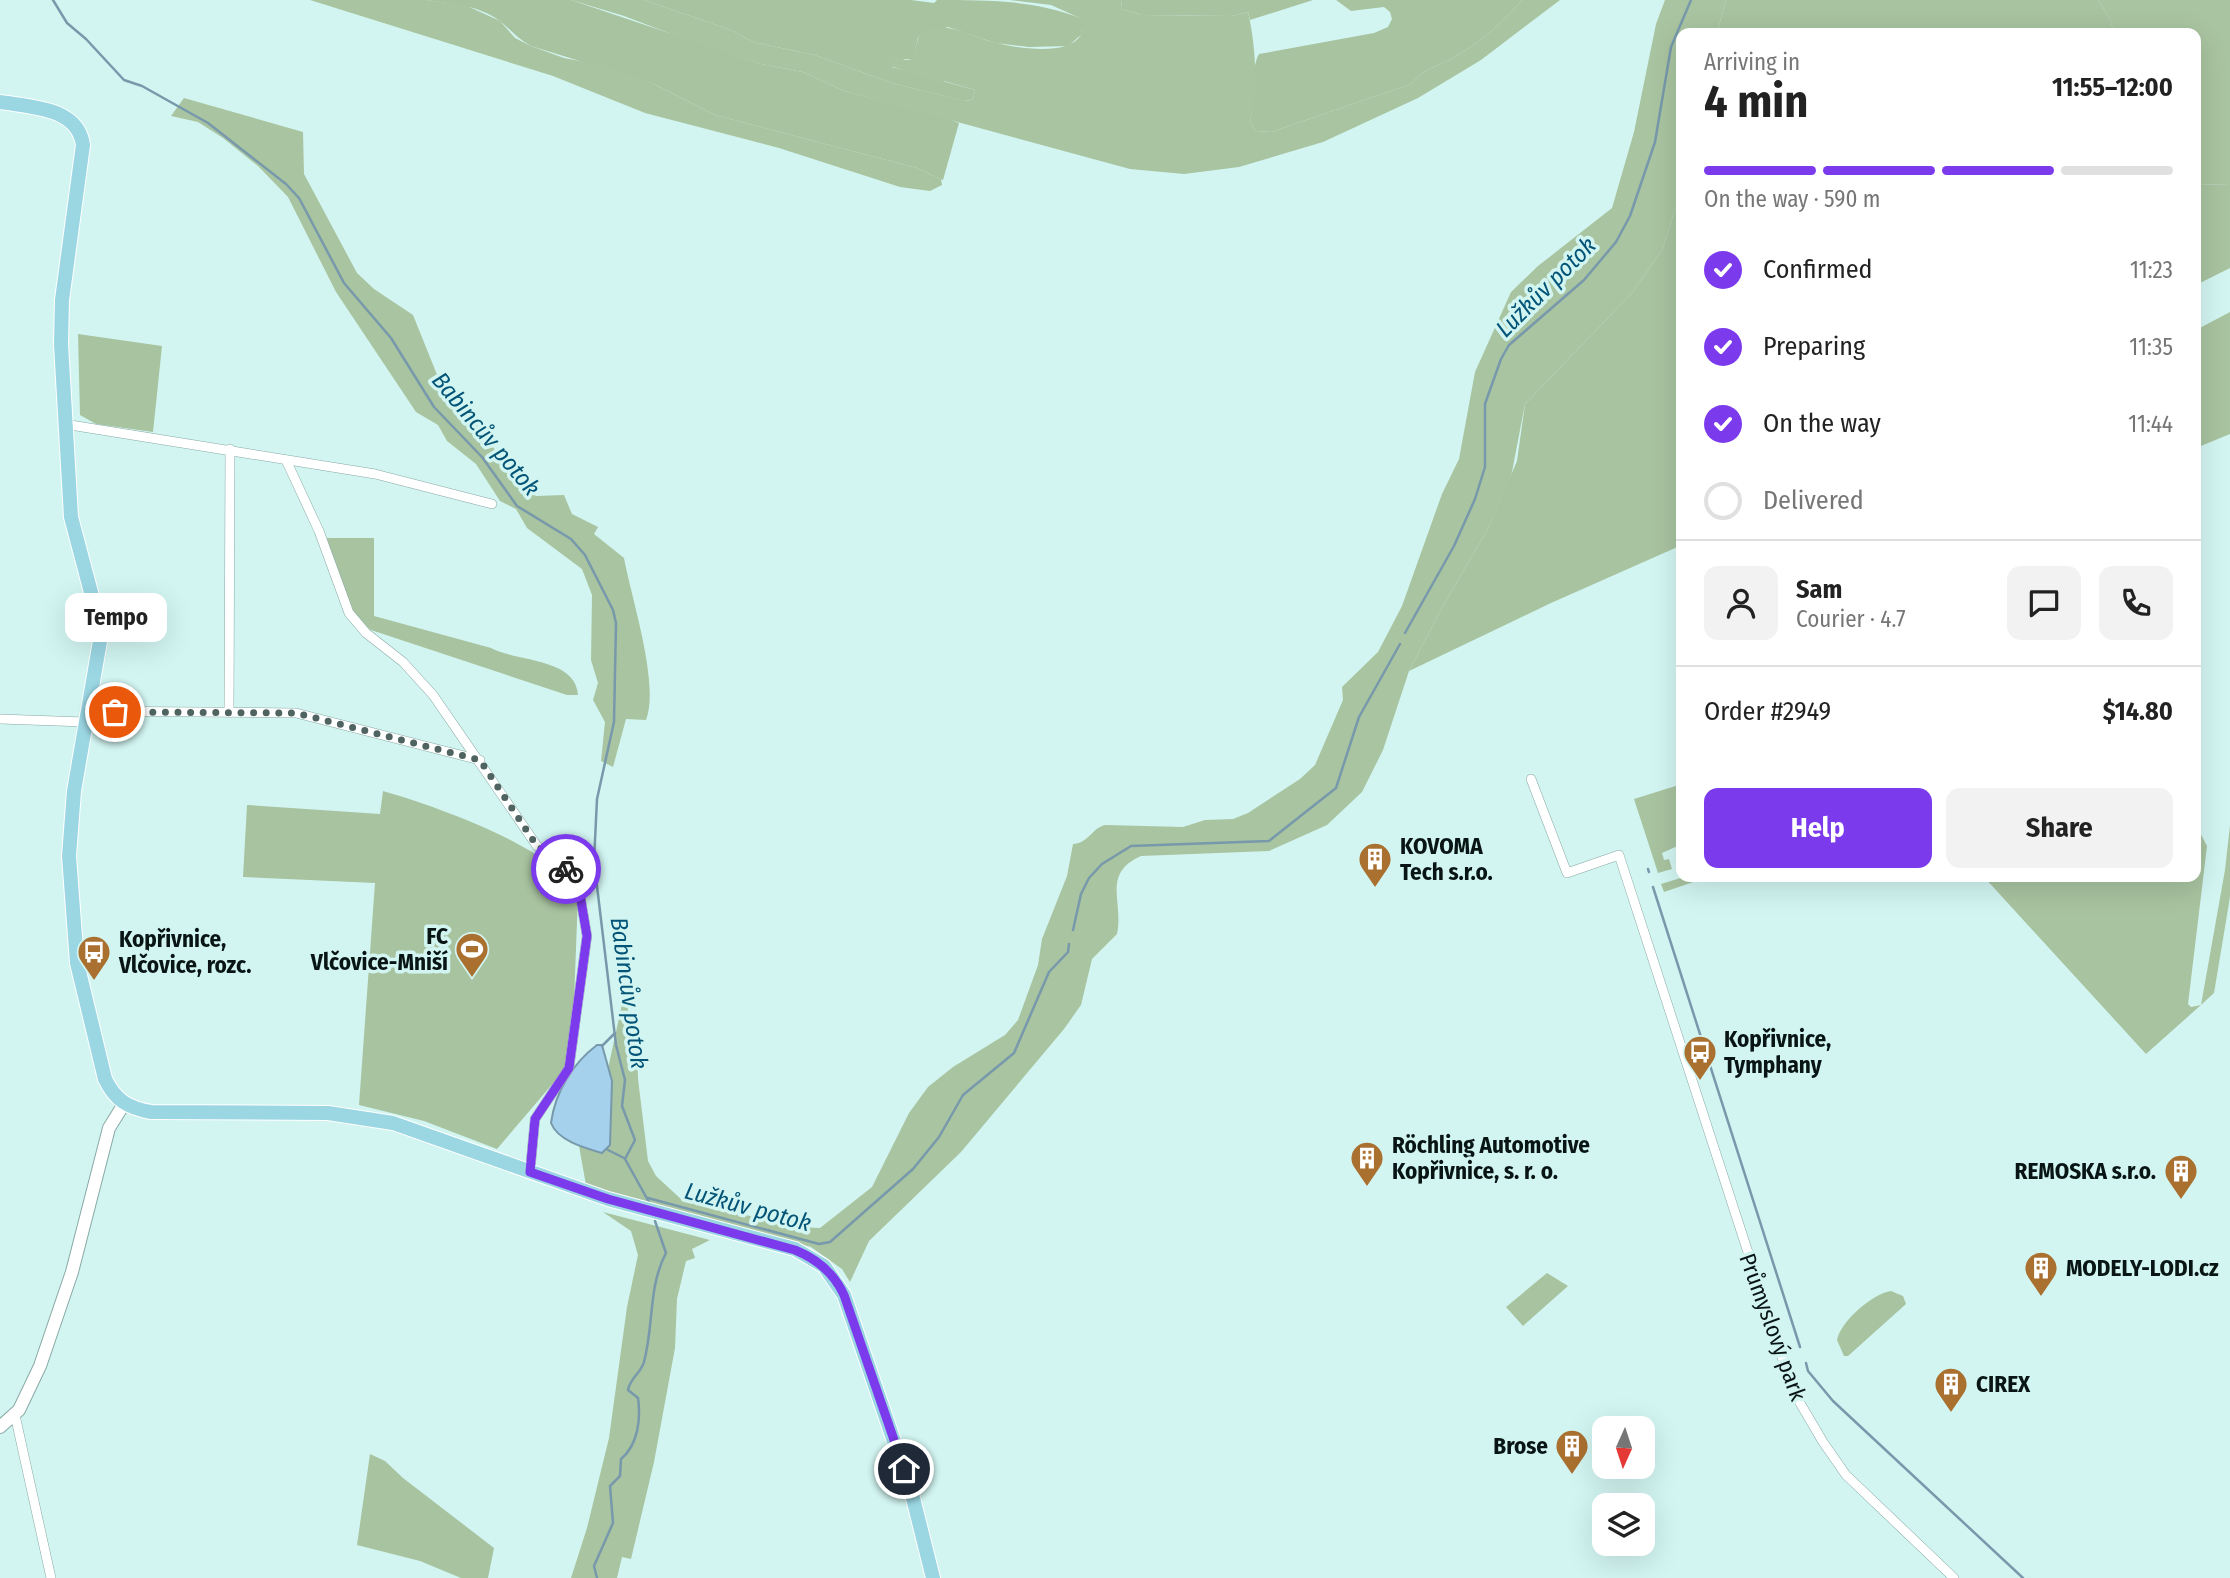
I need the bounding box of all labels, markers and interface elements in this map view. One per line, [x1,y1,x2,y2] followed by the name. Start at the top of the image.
[1704,48,1800,76] text: Arriving in
[2052,72,2173,103] text: 11:55–12:00
[1704,74,1808,129] text: 4 min
[1704,185,1880,213] text: On the way · 590 m
[1490,231,1602,343] water label: Lužkův potok
[1704,251,1742,289] icon: check
[1763,254,1873,285] text: Confirmed
[2130,256,2173,284] text: 11:23
[1704,328,1742,366] icon: check
[1763,331,1865,362] text: Preparing
[2129,333,2173,361] text: 11:35
[426,367,546,502] water label: Babincův potok
[1704,405,1742,443] icon: check
[1763,408,1881,439] text: On the way
[2128,410,2173,438] text: 11:44
[1763,485,1864,516] text: Delivered
[1704,566,1778,640] button: person
[2007,566,2081,640] button: chat
[2099,566,2173,640] button: phone
[1796,574,1842,605] text: Sam
[64,593,166,642] callout: Tempo
[84,603,148,631] text: Tempo
[1796,605,1906,633] text: Courier · 4.7
[85,682,145,742] pin
[96,693,134,731] icon: bag
[1704,696,1831,727] text: Order #2949
[2103,696,2173,727] text: $14.80
[1704,788,1932,868] button: Help
[1946,788,2173,868] button: Share
[1400,832,1493,886] place label: KOVOMA Tech s.r.o.
[531,834,601,904] courier
[1356,840,1394,889] building icon: KOVOMA Tech s.r.o.
[547,850,585,888] icon: bike
[605,916,653,1071] water label: Babincův potok
[310,922,448,976] place label: FC Vlčovice-Mniší
[118,925,251,979] place label: Kopřivnice, Vlčovice, rozc.
[453,930,491,979] sports icon: FC Vlčovice-Mniší
[75,933,113,982] bus stop icon: Kopřivnice, Vlčovice, rozc.
[1724,1025,1831,1079] place label: Kopřivnice, Tymphany
[1681,1033,1719,1082] bus stop icon: Kopřivnice, Tymphany
[1392,1131,1590,1185] place label: Röchling Automotive Kopřivnice, s. r. o.
[1348,1139,1386,1188] building icon: Röchling Automotive Kopřivnice, s. r. o.
[2162,1152,2200,1201] building icon: REMOSKA s.r.o.
[2015,1157,2156,1185] place label: REMOSKA s.r.o.
[682,1177,814,1237] water label: Lužkův potok
[1733,1249,1813,1405] street label: Průmyslový park
[2022,1249,2060,1298] building icon: MODELY-LODI.cz
[2066,1254,2219,1282] place label: MODELY-LODI.cz
[1932,1365,1970,1414] building icon: CIREX
[1976,1370,2031,1398] place label: CIREX
[1592,1416,1656,1479] north arrow
[1592,1416,1655,1556] map controls
[1553,1427,1591,1476] building icon: Brose
[1493,1432,1548,1460] place label: Brose
[874,1439,934,1499] pin
[885,1450,923,1488] icon: home
[1592,1493,1655,1556] button: layers

